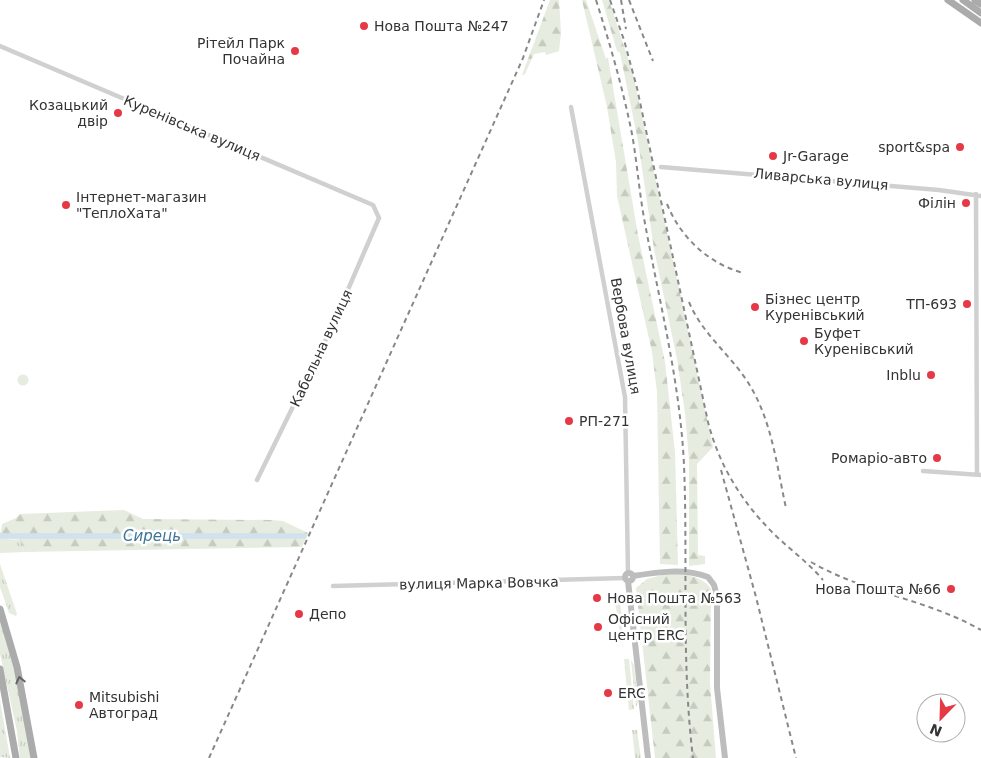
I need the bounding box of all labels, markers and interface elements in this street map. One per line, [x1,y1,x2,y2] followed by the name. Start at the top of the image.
[374,18,509,34] place label: Нова Пошта №247
[358,20,370,32] marker: Нова Пошта №247
[197,35,285,67] place label: Рітейл Парк Почайна
[289,45,301,57] marker: Рітейл Парк Почайна
[121,92,263,164] street label: Куренівська вулиця
[29,97,108,129] place label: Козацький двір
[112,107,124,119] marker: Козацький двір
[878,139,950,155] place label: sport&spa
[954,141,966,153] marker: sport&spa
[782,148,849,164] place label: Jr-Garage
[767,150,779,162] marker: Jr-Garage
[753,165,889,193] street label: Ливарська вулиця
[76,189,207,221] place label: Інтернет-магазин "ТеплоХата"
[918,195,956,211] place label: Філін
[960,197,972,209] marker: Філін
[60,199,72,211] marker: Інтернет-магазин "ТеплоХата"
[608,276,644,396] street label: Вербова вулиця
[287,287,355,409] street label: Кабельна вулиця
[765,291,865,323] place label: Бізнес центр Куренівський
[905,296,957,312] place label: ТП-693
[961,298,973,310] marker: ТП-693
[749,301,761,313] marker: Бізнес центр Куренівський
[814,325,914,357] place label: Буфет Куренівський
[798,335,810,347] marker: Буфет Куренівський
[886,367,921,383] place label: Inblu
[925,369,937,381] marker: Inblu
[579,413,630,429] place label: РП-271
[563,415,575,427] marker: РП-271
[831,450,927,466] place label: Ромаріо-авто
[931,452,943,464] marker: Ромаріо-авто
[123,527,181,545] water label: Сирець
[399,574,559,592] street label: вулиця Марка Вовчка
[815,581,941,597] place label: Нова Пошта №66
[945,583,957,595] marker: Нова Пошта №66
[607,590,742,606] place label: Нова Пошта №563
[591,592,603,604] marker: Нова Пошта №563
[309,606,346,622] place label: Депо
[293,608,305,620] marker: Депо
[608,611,685,643] place label: Офісний центр ERC
[592,621,604,633] marker: Офісний центр ERC
[15,676,26,685] one-way arrow
[618,685,646,701] place label: ERC
[602,687,614,699] marker: ERC
[89,689,159,721] place label: Mitsubishi Автоград
[916,693,966,743] north arrow
[73,699,85,711] marker: Mitsubishi Автоград
[927,720,944,740] text: N

